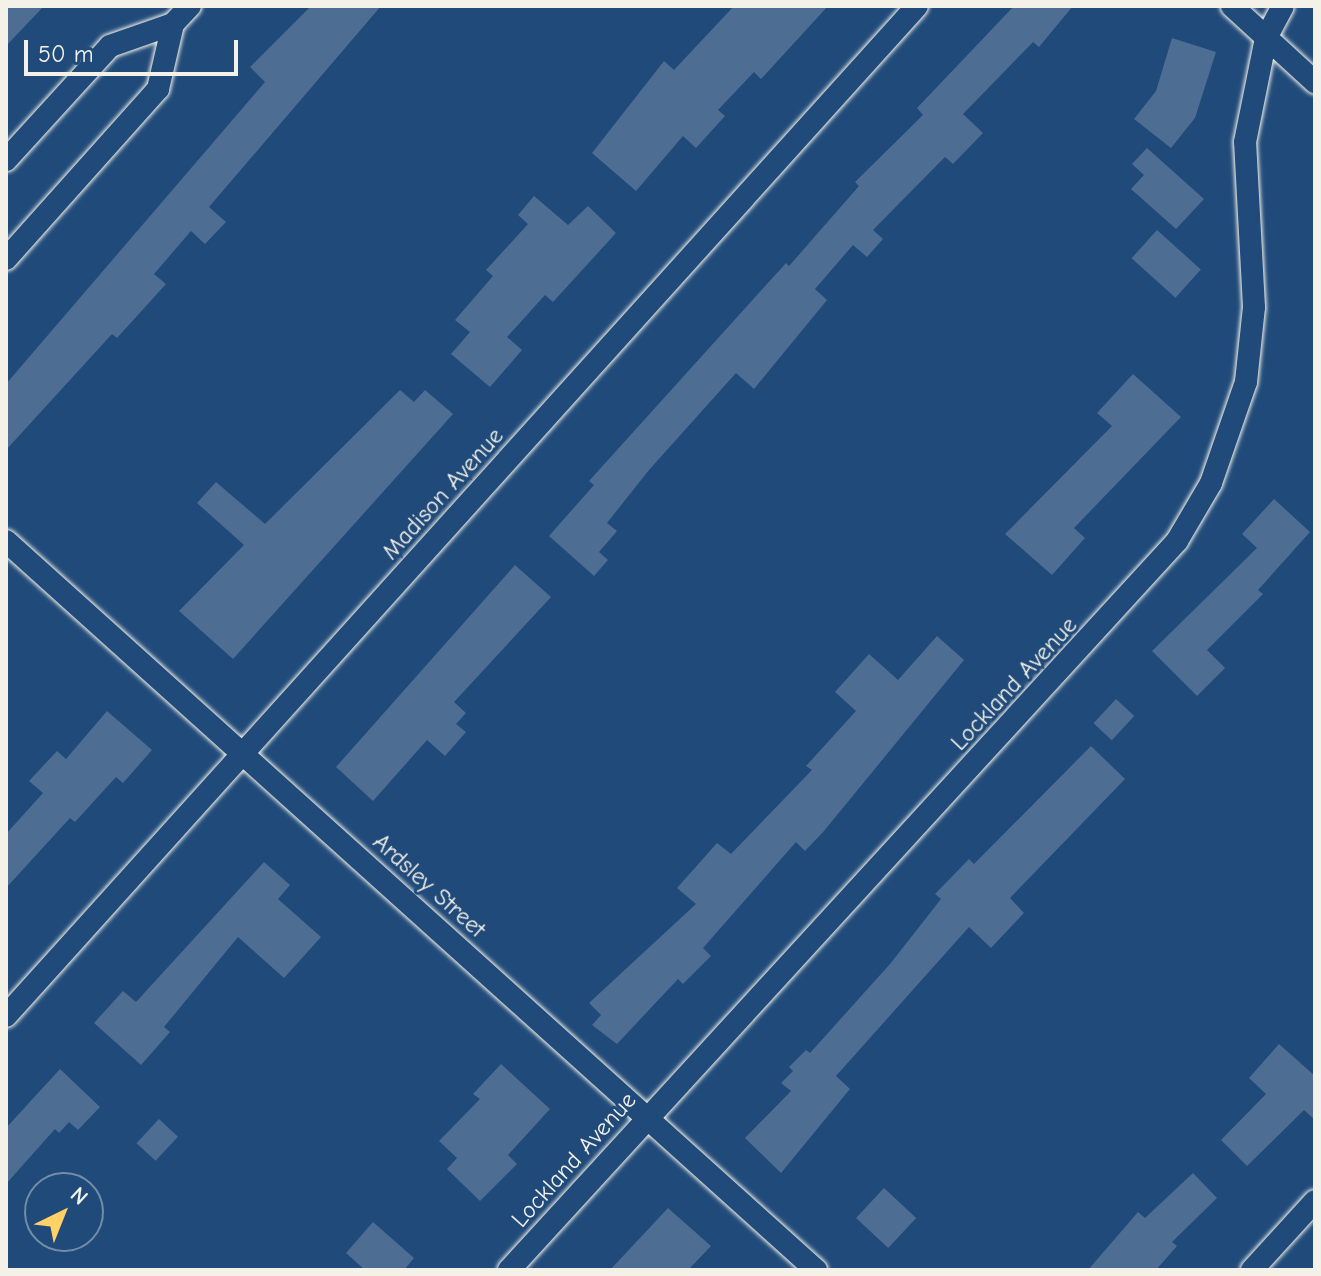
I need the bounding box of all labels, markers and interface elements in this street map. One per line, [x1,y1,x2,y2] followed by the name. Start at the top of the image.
[28,24,242,74] scale bar
[38,40,94,68] text: 50 m
[376,422,510,566] street label: Madison Avenue
[945,611,1083,757] street label: Lockland Avenue
[367,828,491,944] street label: Ardsley Street
[506,1086,642,1234] street label: Lockland Avenue
[24,1172,104,1252] north arrow
[65,1182,93,1210] text: N

